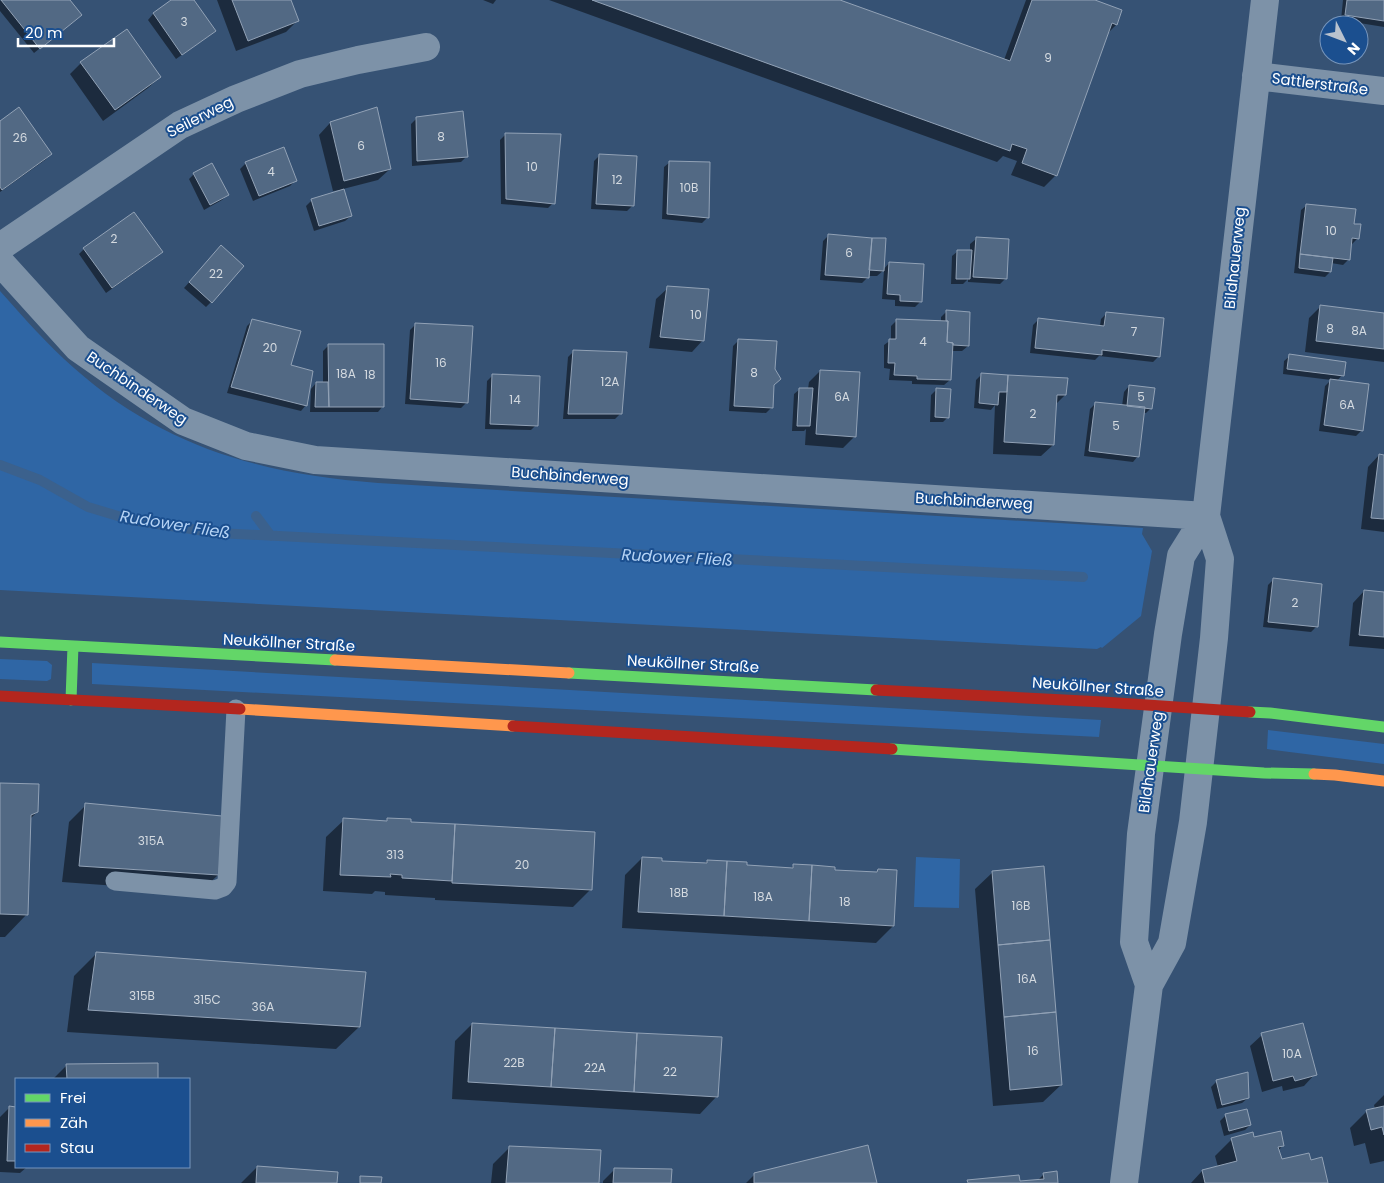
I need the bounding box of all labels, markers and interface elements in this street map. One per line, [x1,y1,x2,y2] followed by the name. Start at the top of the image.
[180,13,188,30] house number: 3
[18,15,114,47] scale bar
[1319,15,1369,65] north arrow
[25,22,63,43] text: 20 m
[1343,38,1365,59] text: N
[1044,49,1052,66] house number: 9
[1271,67,1369,100] street label: Sattlerstraße
[163,91,237,142] street label: Seilerweg
[437,128,445,145] house number: 8
[13,129,27,146] house number: 26
[357,137,365,154] house number: 6
[526,158,538,175] house number: 10
[267,163,275,180] house number: 4
[612,171,622,188] house number: 12
[680,179,698,196] house number: 10B
[1219,206,1250,310] street label: Bildhauerweg
[1325,222,1337,239] house number: 10
[111,230,118,247] house number: 2
[845,244,853,261] house number: 6
[209,265,223,282] house number: 22
[690,306,702,323] house number: 10
[1326,320,1334,337] house number: 8
[1351,322,1367,339] house number: 8A
[1131,323,1138,340] house number: 7
[919,333,927,350] house number: 4
[263,339,277,356] house number: 20
[83,346,192,429] street label: Buchbinderweg
[435,354,447,371] house number: 16
[750,364,758,381] house number: 8
[336,365,356,382] house number: 18A
[364,366,376,383] house number: 18
[601,373,619,390] house number: 12A
[834,388,850,405] house number: 6A
[1137,388,1145,405] house number: 5
[509,391,521,408] house number: 14
[1339,396,1355,413] house number: 6A
[1030,405,1037,422] house number: 2
[1112,417,1120,434] house number: 5
[511,461,629,490] street label: Buchbinderweg
[915,487,1033,514] street label: Buchbinderweg
[118,504,232,545] water label: Rudower Fließ
[621,543,733,572] water label: Rudower Fließ
[1292,594,1299,611] house number: 2
[222,629,356,656] street label: Neuköllner Straße
[626,650,760,677] street label: Neuköllner Straße
[1031,671,1165,702] street label: Neuköllner Straße
[1133,710,1168,814] street label: Bildhauerweg
[138,832,164,849] house number: 315A
[386,846,404,863] house number: 313
[515,856,529,873] house number: 20
[670,884,688,901] house number: 18B
[753,888,773,905] house number: 18A
[839,893,851,910] house number: 18
[1012,897,1030,914] house number: 16B
[1017,970,1037,987] house number: 16A
[129,987,155,1004] house number: 315B
[193,991,221,1008] house number: 315C
[252,998,274,1015] house number: 36A
[1027,1042,1039,1059] house number: 16
[1282,1045,1302,1062] house number: 10A
[503,1054,525,1071] house number: 22B
[584,1059,606,1076] house number: 22A
[663,1063,677,1080] house number: 22
[15,1078,190,1168] legend
[60,1087,86,1108] text: Frei
[60,1112,88,1133] text: Zäh
[60,1137,94,1158] text: Stau

